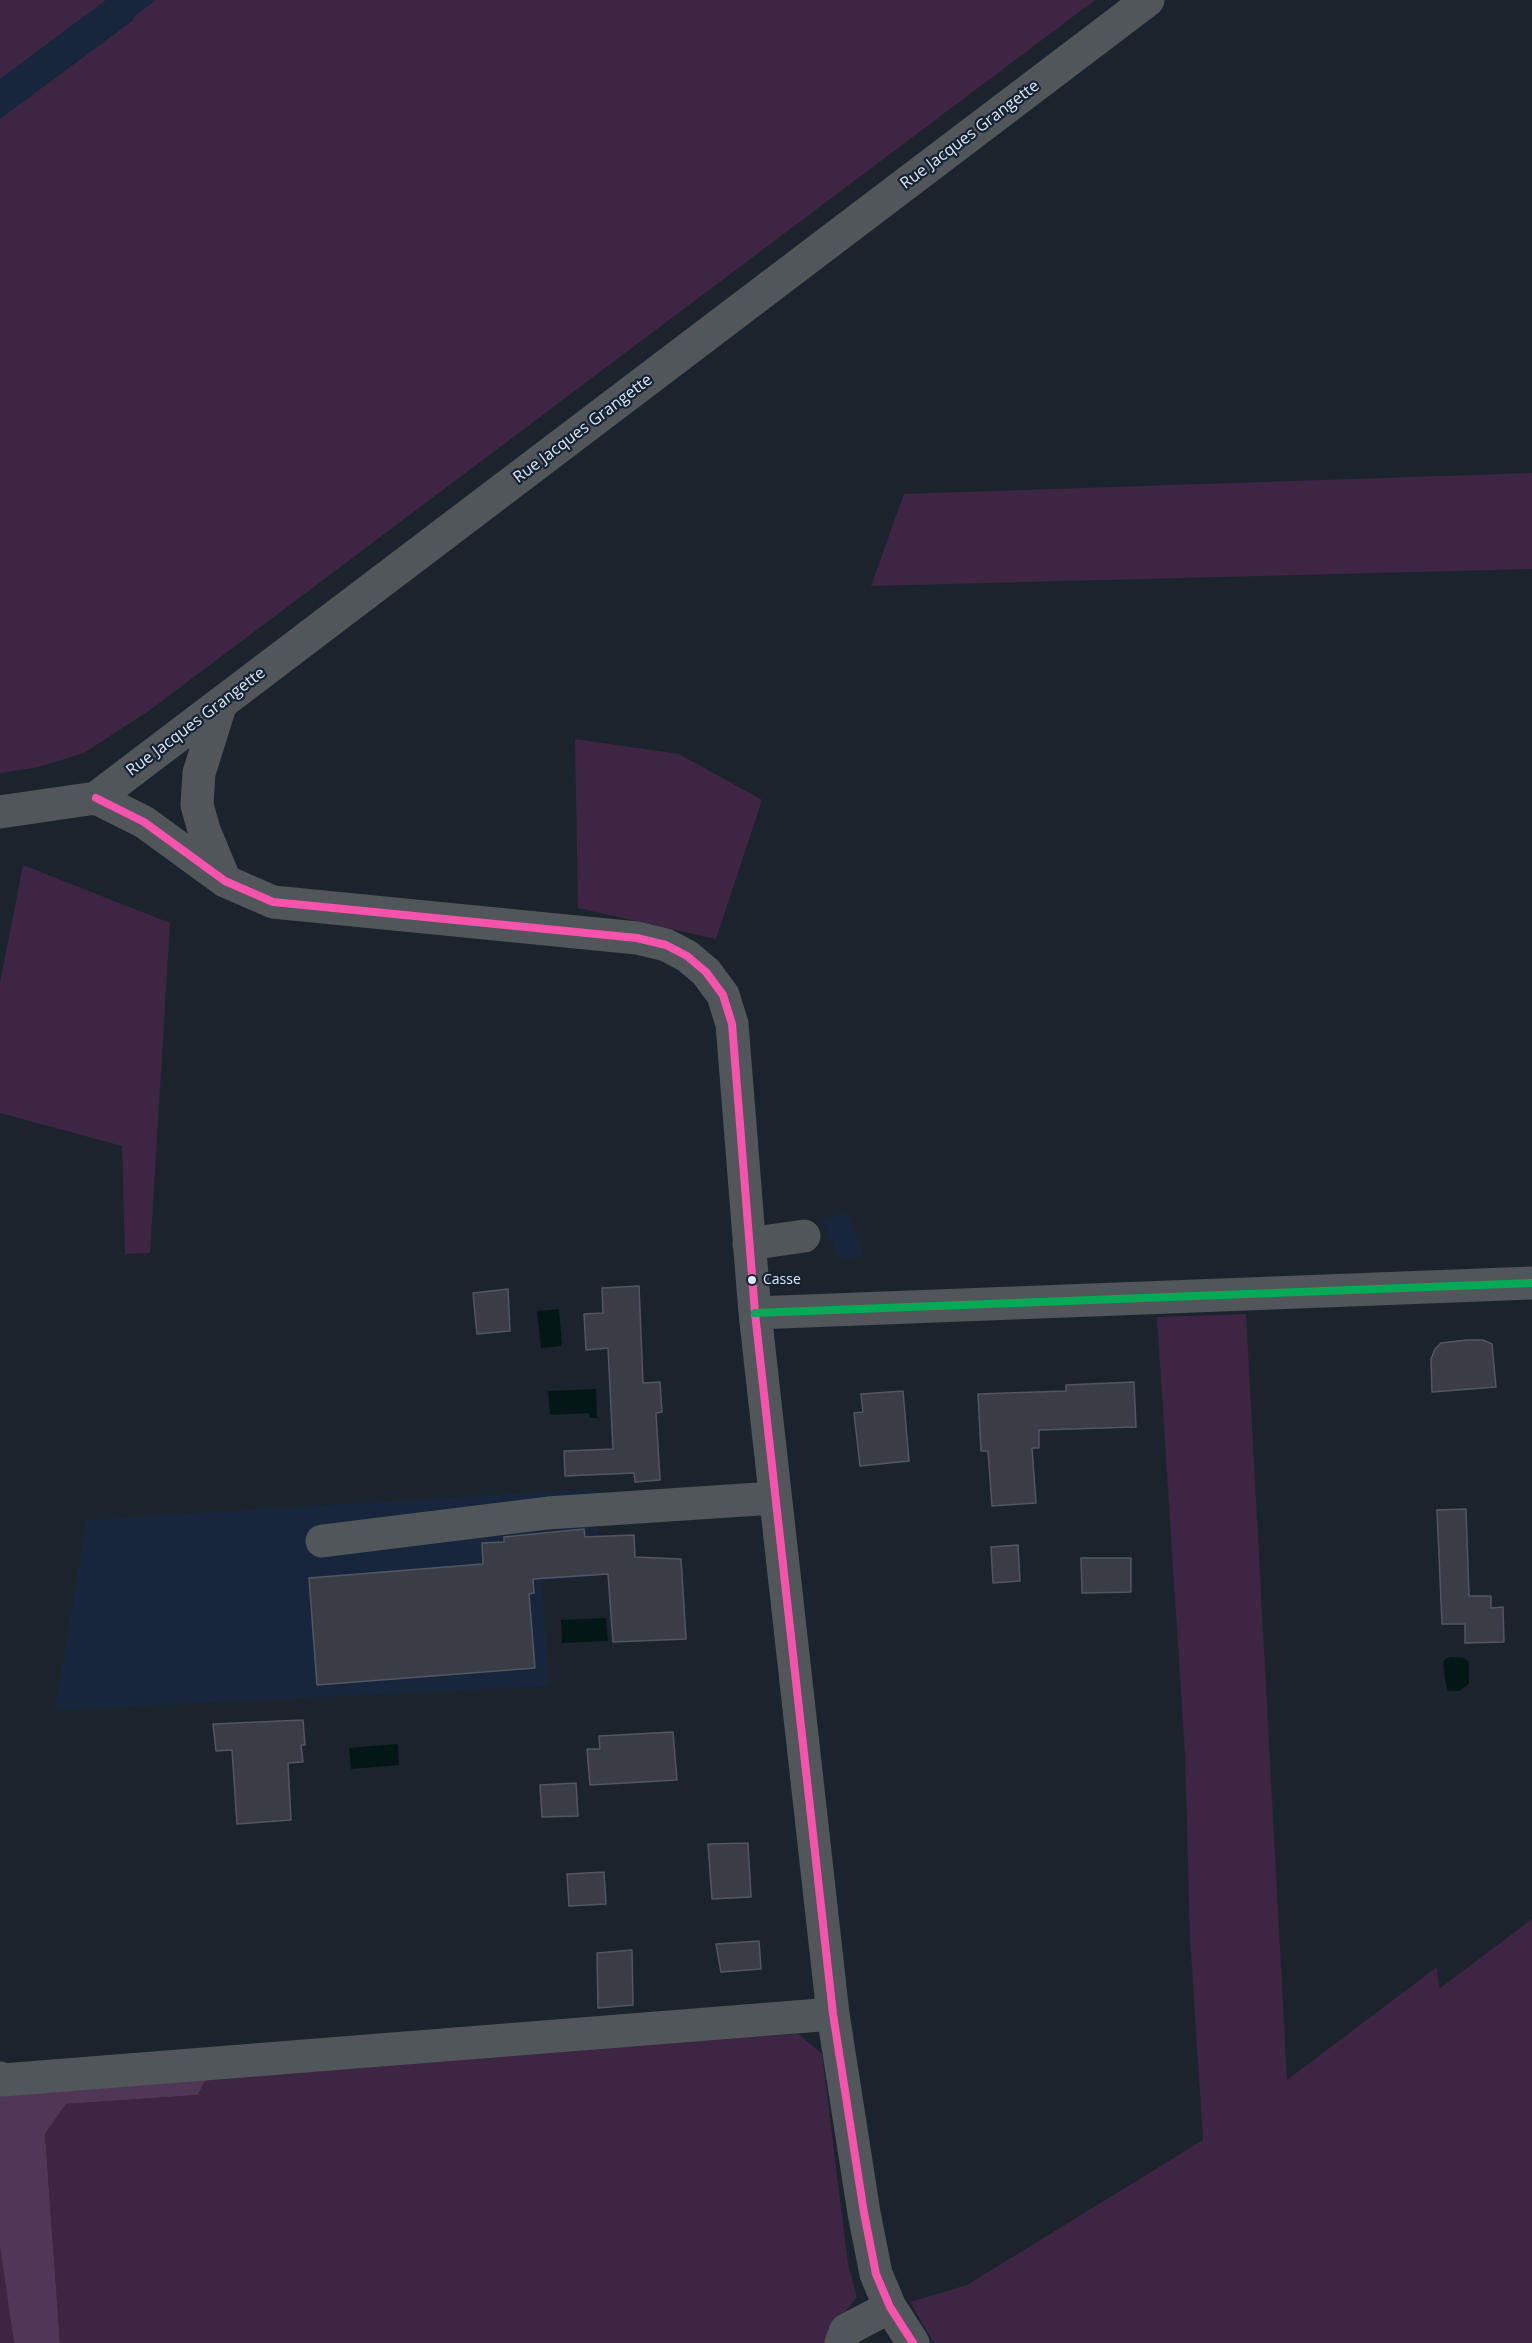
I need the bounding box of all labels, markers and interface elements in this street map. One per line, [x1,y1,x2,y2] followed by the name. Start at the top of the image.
[897,76,1043,194] street label: Rue Jacques Grangette
[510,370,656,488] street label: Rue Jacques Grangette
[123,663,269,781] street label: Rue Jacques Grangette
[763,1272,801,1288] place label: Casse
[746,1274,758,1286] marker: Casse

